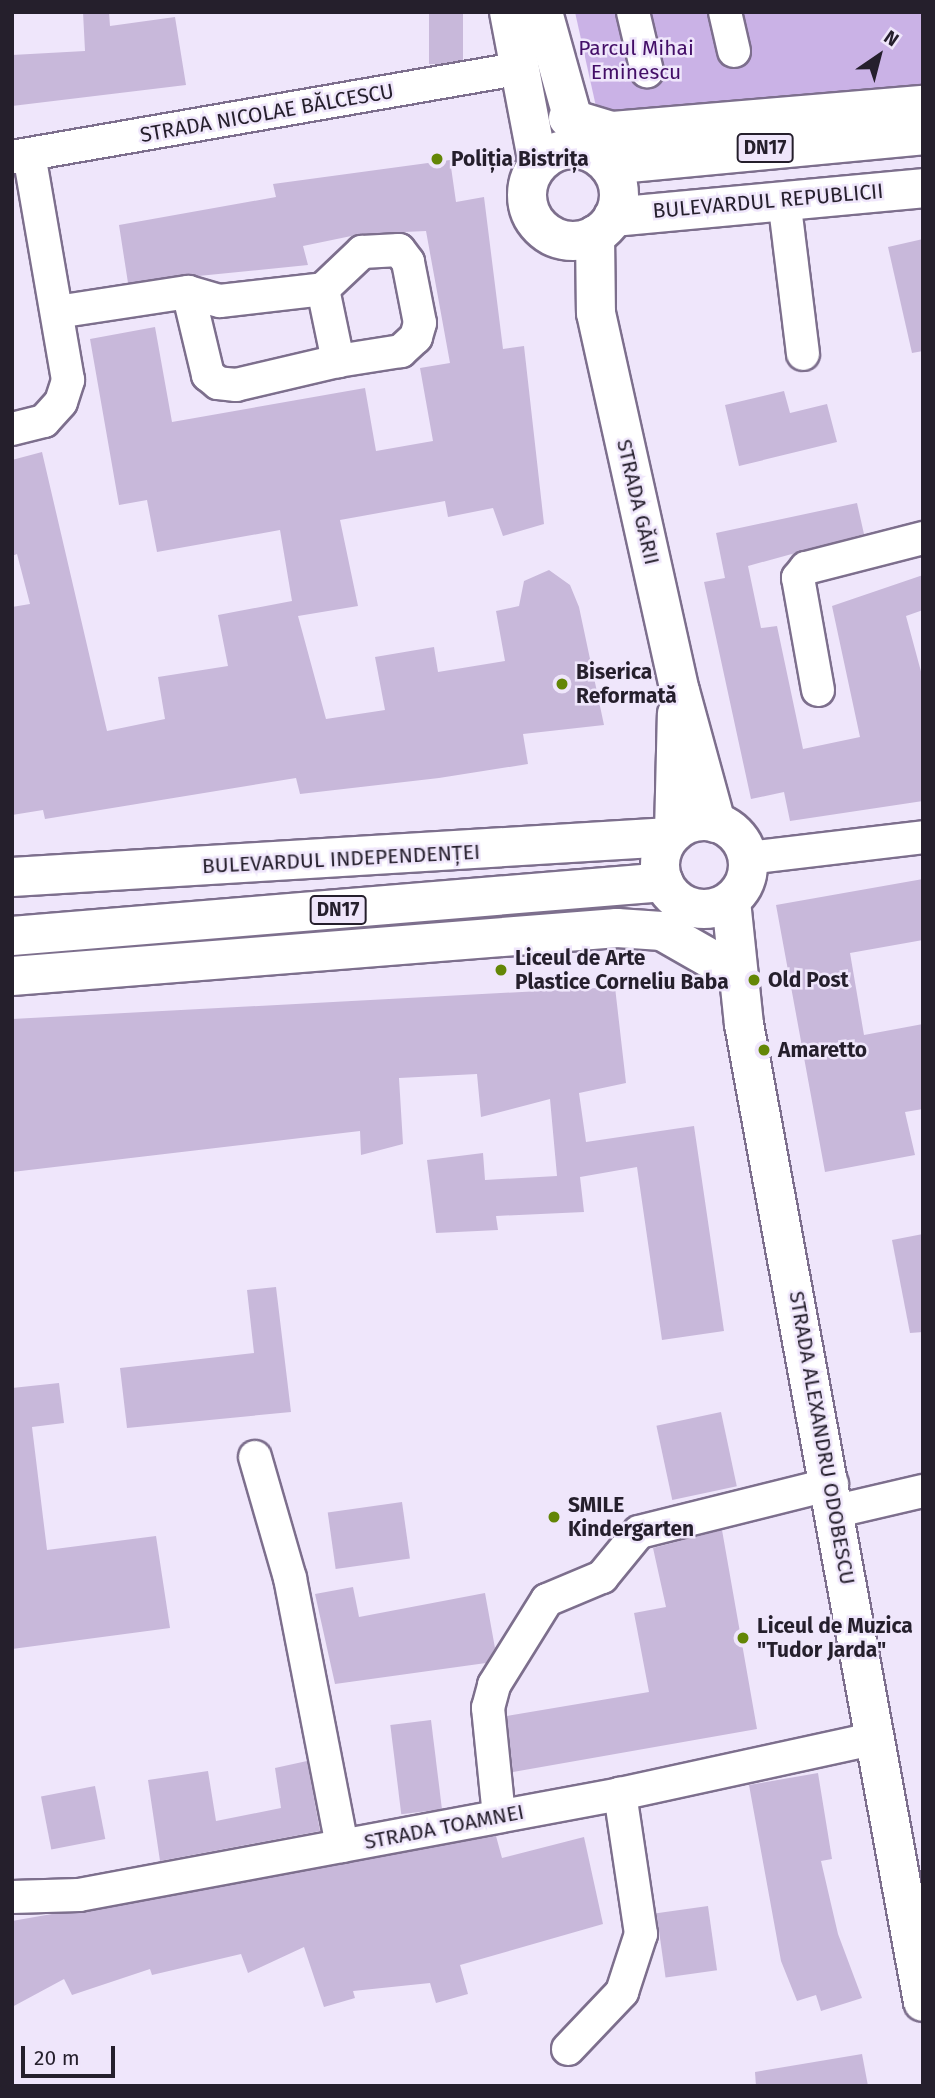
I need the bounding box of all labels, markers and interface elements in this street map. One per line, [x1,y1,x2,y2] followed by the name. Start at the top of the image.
[844,21,914,91] north arrow
[880,25,903,51] text: N
[578,35,694,85] park label: Parcul Mihai Eminescu
[138,78,396,148] street label: STRADA NICOLAE BĂLCESCU
[735,132,795,164] road number: DN17
[451,146,589,172] place label: Poliția Bistrița
[429,151,445,167] marker: Poliția Bistrița
[652,178,884,224] street label: BULEVARDUL REPUBLICII
[611,437,665,567] street label: STRADA GĂRII
[576,659,677,709] place label: Biserica Reformată
[554,676,570,692] marker: Biserica Reformată
[201,839,481,879] street label: BULEVARDUL INDEPENDENȚEI
[308,894,368,926] road number: DN17
[515,945,729,995] place label: Liceul de Arte Plastice Corneliu Baba
[493,962,509,978] marker: Liceul de Arte Plastice Corneliu Baba
[768,967,849,993] place label: Old Post
[746,972,762,988] marker: Old Post
[778,1037,867,1063] place label: Amaretto
[756,1042,772,1058] marker: Amaretto
[784,1289,860,1587] street label: STRADA ALEXANDRU ODOBESCU
[568,1492,694,1542] place label: SMILE Kindergarten
[546,1509,562,1525] marker: SMILE Kindergarten
[757,1613,913,1663] place label: Liceul de Muzica "Tudor Jarda"
[735,1630,751,1646] marker: Liceul de Muzica "Tudor Jarda"
[362,1799,526,1855] street label: STRADA TOAMNEI
[24,2032,119,2076] scale bar
[34,2045,80,2071] text: 20 m

